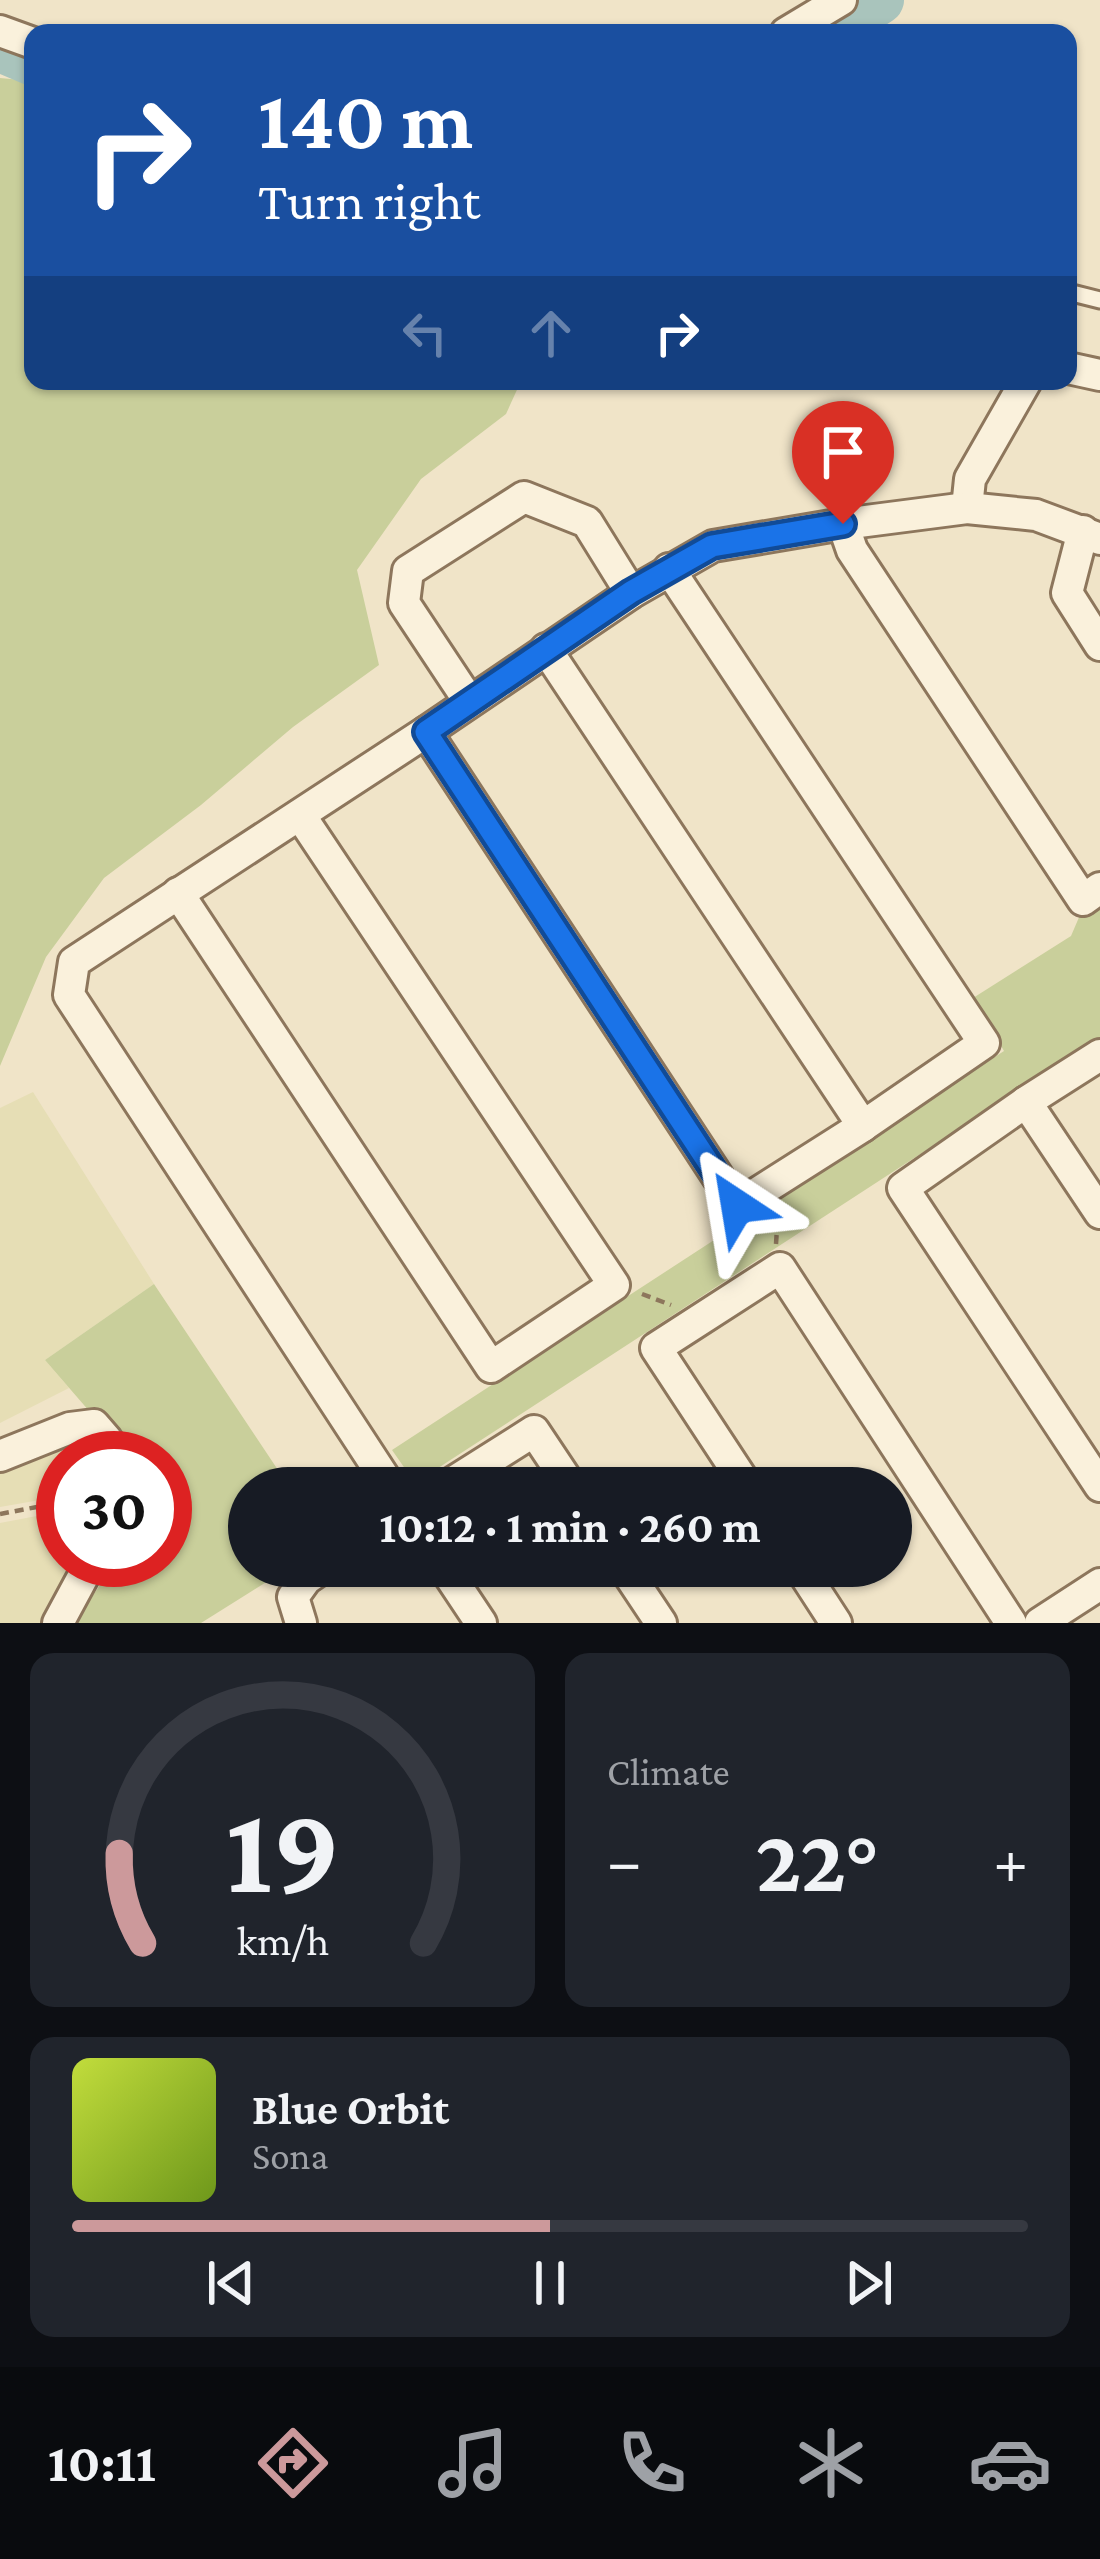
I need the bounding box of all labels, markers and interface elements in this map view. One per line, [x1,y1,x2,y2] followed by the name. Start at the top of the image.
[60,72,216,228] icon: right
[258,73,473,166] text: 140 m
[258,171,480,231] text: Turn right
[392,300,458,366] icon: left
[518,300,584,366] icon: ahead
[644,300,710,366] icon: right
[792,401,894,524] pin
[810,419,876,485] icon: arrive
[674,1143,800,1269] position arrow
[36,1431,192,1587] speed limit sign: 30
[379,1502,761,1552] text: 10:12 · 1 min · 260 m
[607,1750,730,1793] text: Climate
[225,1780,340,1919] text: 19
[756,1810,879,1910] text: 22°
[607,1824,642,1897] text: −
[993,1824,1028,1897] text: +
[236,1917,329,1964] text: km/h
[252,2084,449,2134] text: Blue Orbit
[252,2134,329,2177] text: Sona
[198,2250,264,2316] icon: previous
[517,2250,583,2316] icon: pause
[836,2250,902,2316] icon: next
[251,2421,335,2505] icon: directions
[431,2421,515,2505] icon: music
[610,2421,694,2505] icon: phone
[789,2421,873,2505] icon: climate
[968,2421,1052,2505] icon: car
[48,2433,156,2493] text: 10:11

